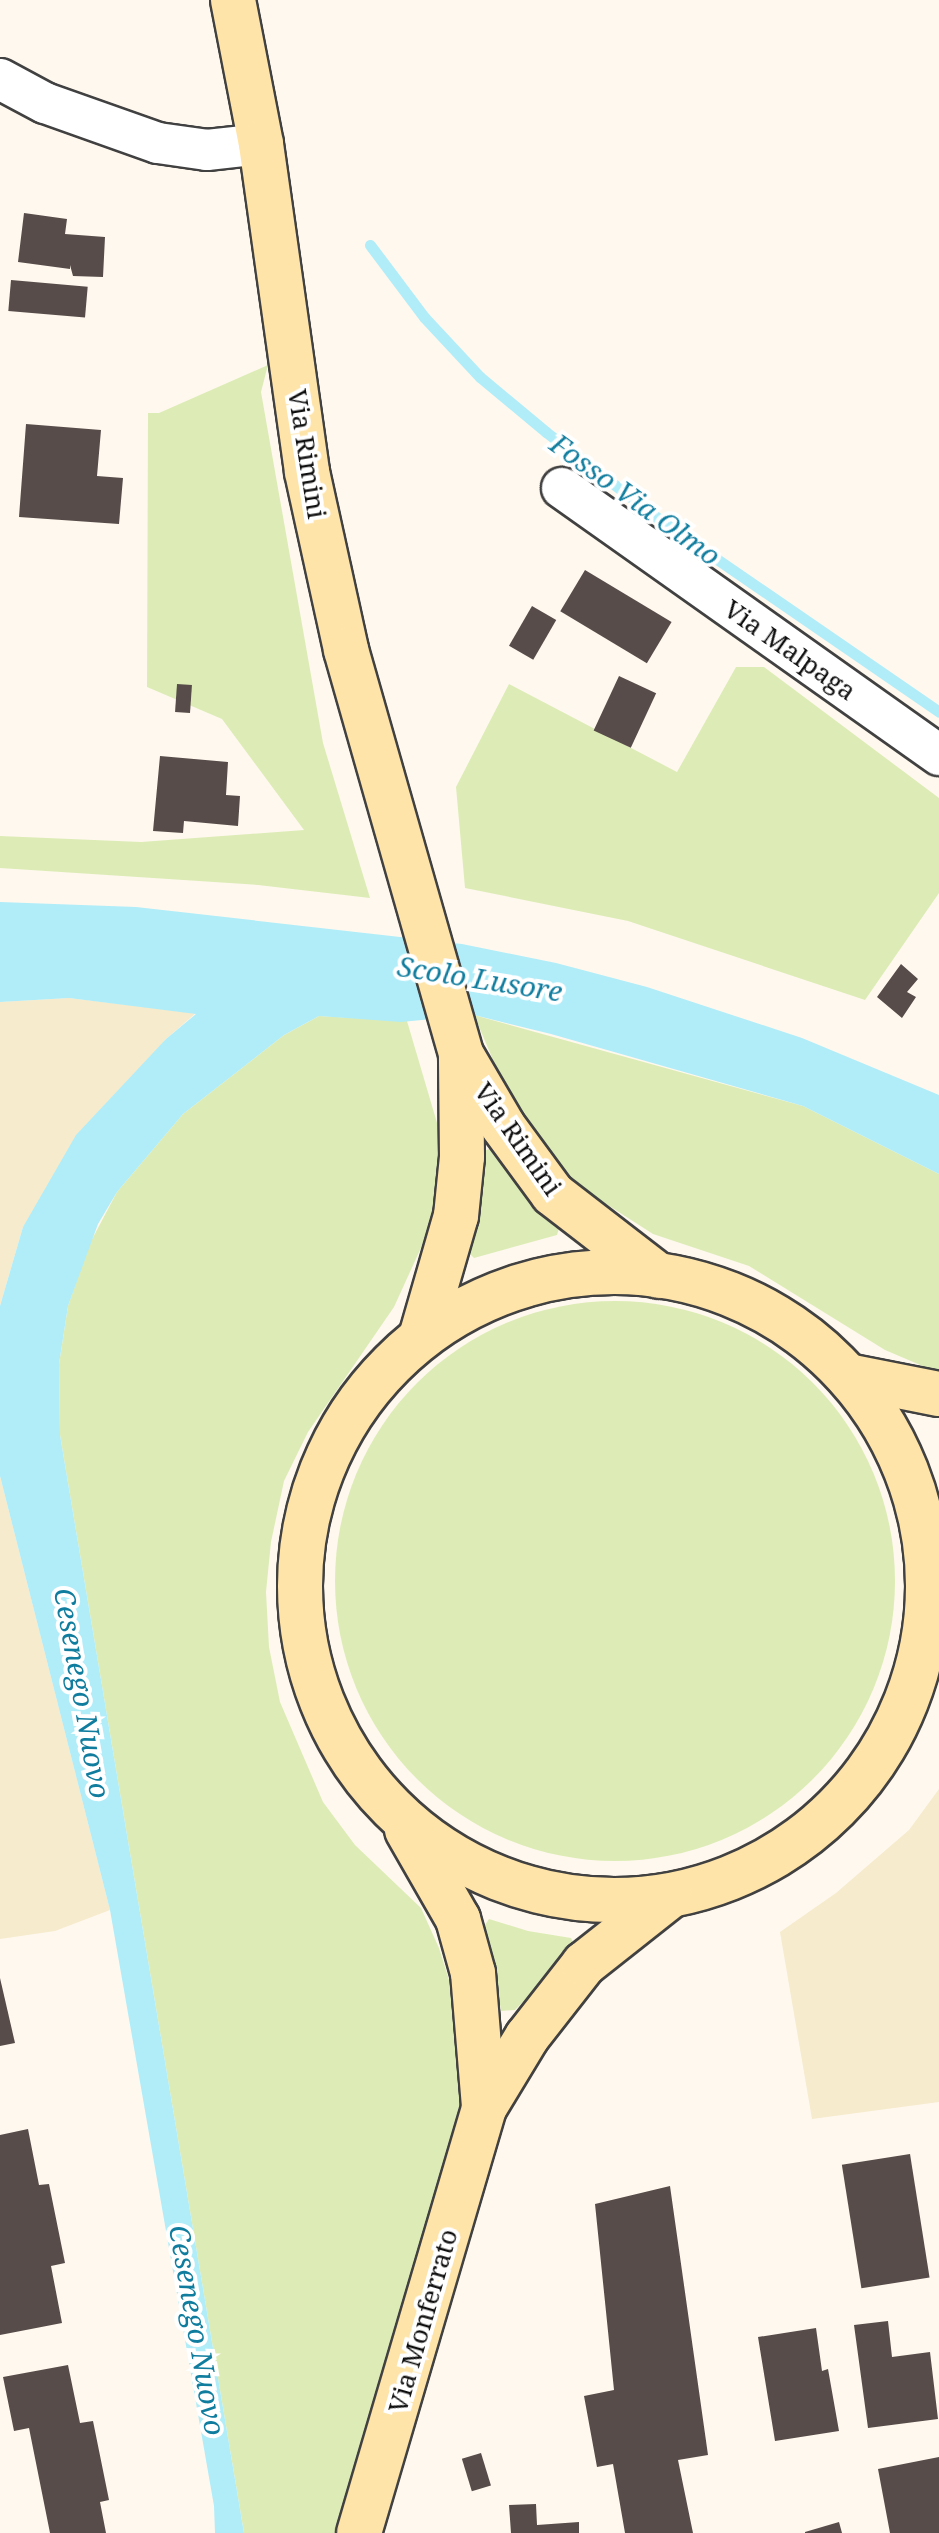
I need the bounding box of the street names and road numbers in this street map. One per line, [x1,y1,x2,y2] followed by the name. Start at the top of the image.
[281,387,333,521] street label: Via Rimini
[718,593,862,707] street label: Via Malpaga
[468,1077,568,1201] street label: Via Rimini
[382,2226,464,2416] street label: Via Monferrato

